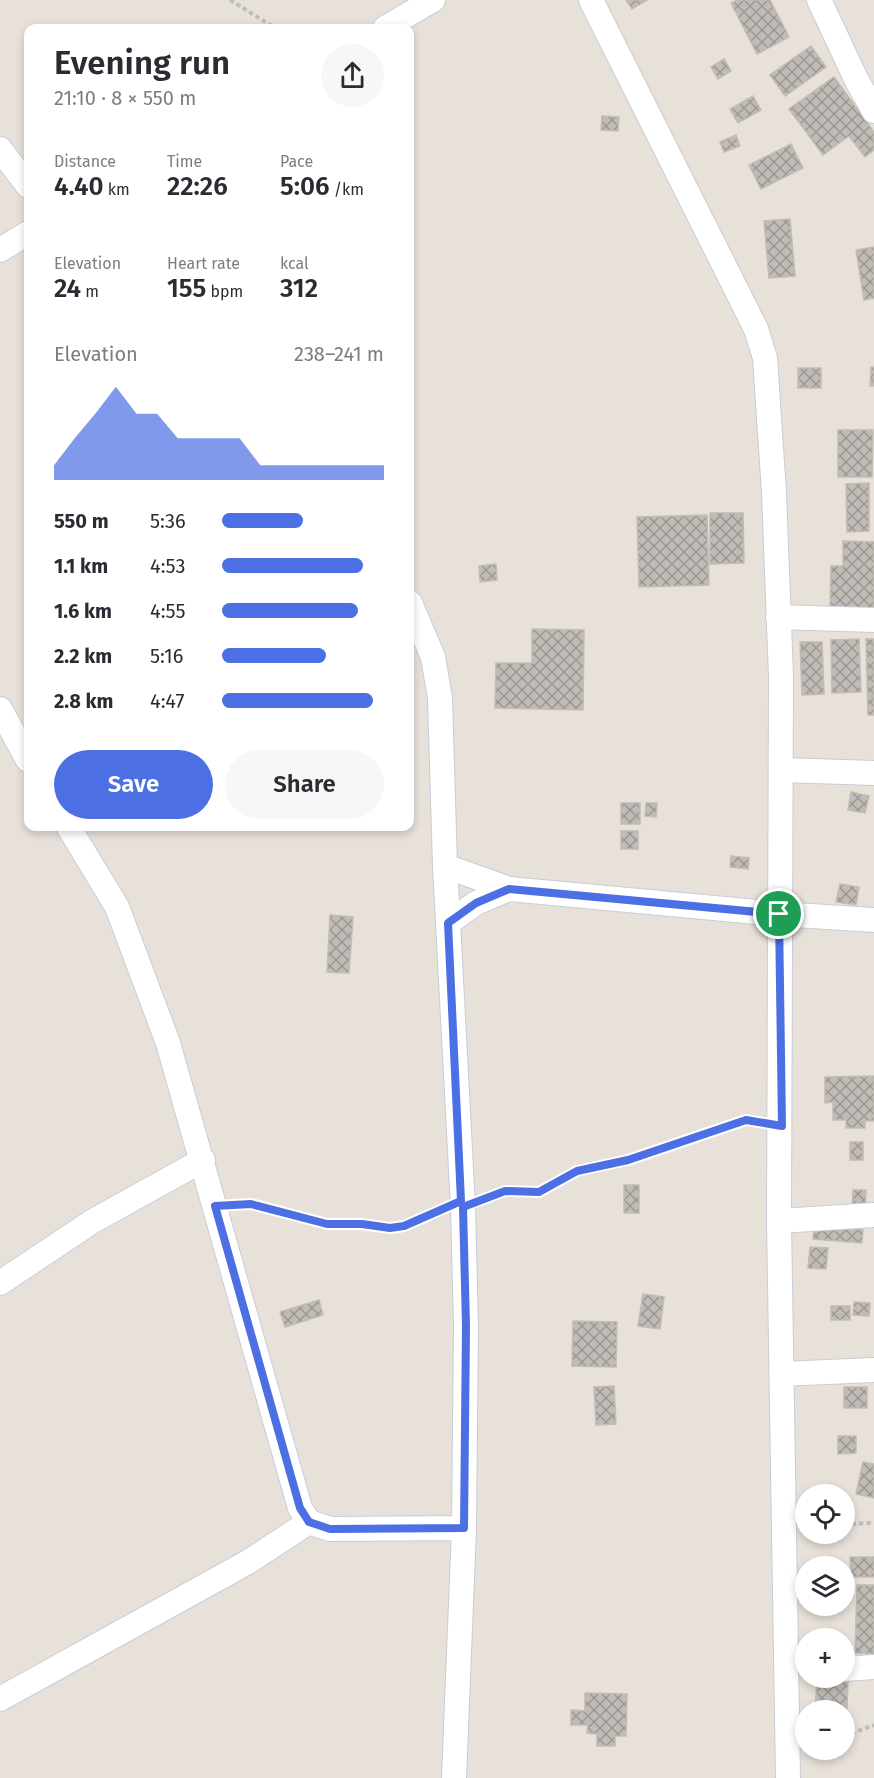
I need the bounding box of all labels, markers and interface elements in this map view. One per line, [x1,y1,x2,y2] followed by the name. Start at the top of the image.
[54,43,230,83] text: Evening run
[321,44,384,107] button: share
[54,86,196,110] text: 21:10 · 8 × 550 m
[54,152,116,171] text: Distance
[167,152,202,171] text: Time
[280,152,313,171] text: Pace
[54,171,104,202] text: 4.40
[167,171,228,202] text: 22:26
[280,171,329,202] text: 5:06
[104,180,130,199] text: km
[329,180,364,199] text: /km
[54,254,121,273] text: Elevation
[167,254,240,273] text: Heart rate
[280,254,309,273] text: kcal
[54,273,81,304] text: 24
[167,273,206,304] text: 155
[280,273,318,304] text: 312
[81,282,99,301] text: m
[206,282,243,301] text: bpm
[54,342,138,366] text: Elevation
[294,342,384,366] text: 238–241 m
[54,509,109,533] text: 550 m
[150,509,186,533] text: 5:36
[54,554,108,578] text: 1.1 km
[150,554,185,578] text: 4:53
[54,599,112,623] text: 1.6 km
[150,599,185,623] text: 4:55
[54,644,112,668] text: 2.2 km
[150,644,183,668] text: 5:16
[54,689,113,713] text: 2.8 km
[150,689,184,713] text: 4:47
[54,750,213,819] button: Save
[225,750,384,819] button: Share
[753,888,804,939] pin
[762,897,795,930] icon: arrive
[795,1484,855,1760] map controls
[795,1484,855,1544] button: locate
[795,1556,855,1616] button: layers
[795,1628,855,1688] button: +
[795,1700,855,1760] button: −

